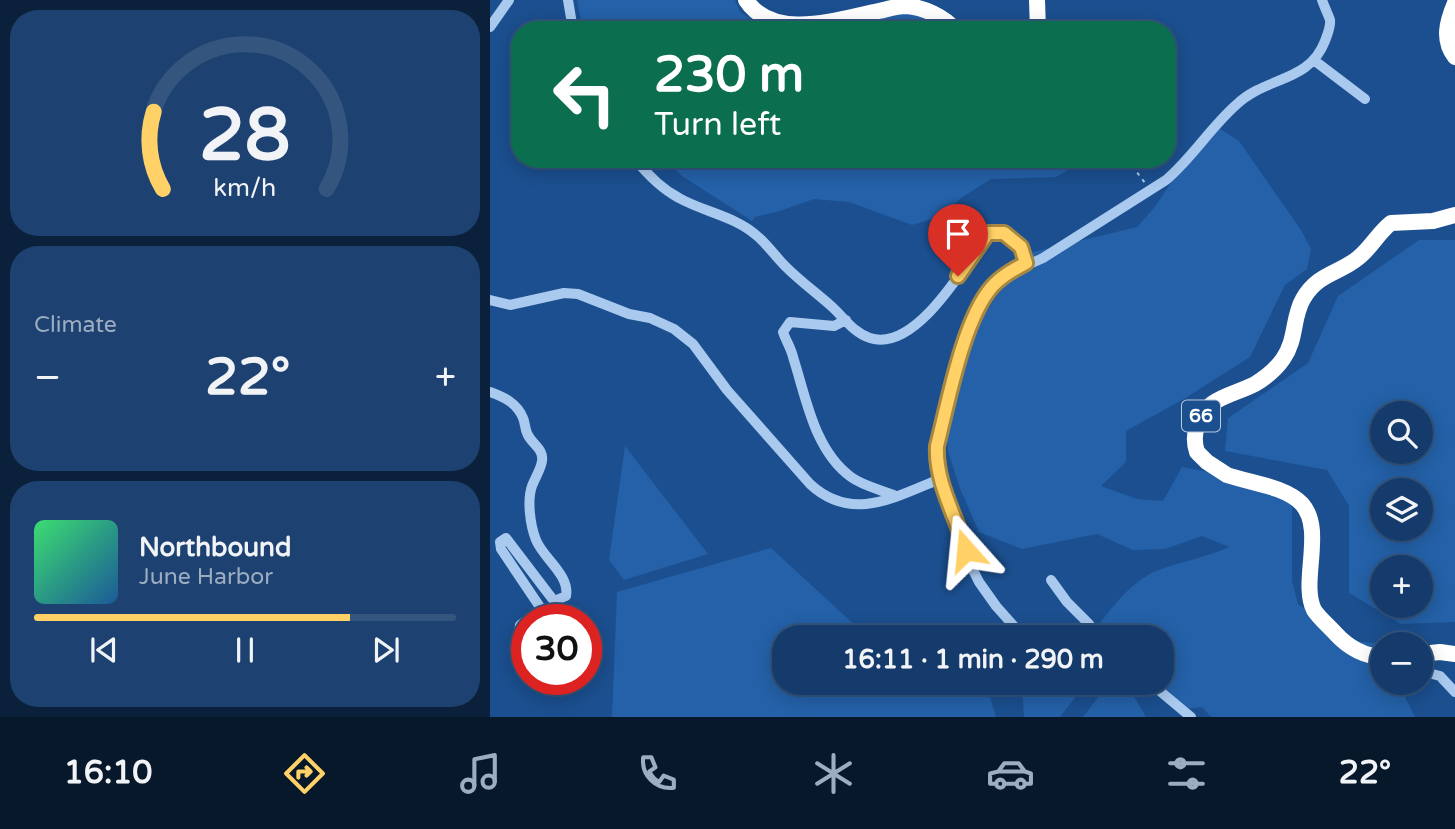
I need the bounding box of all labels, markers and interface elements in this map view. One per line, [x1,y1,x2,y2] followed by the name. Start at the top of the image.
[654,46,804,105] text: 230 m
[539,49,630,140] icon: left
[199,92,291,180] text: 28
[654,106,781,144] text: Turn left
[214,173,276,203] text: km/h
[928,204,988,276] pin
[939,215,977,253] icon: arrive
[34,311,117,339] text: Climate
[205,346,290,409] text: 22°
[34,355,61,401] text: −
[435,355,456,401] text: +
[1182,400,1220,432] road number: 66
[1370,401,1433,695] map controls
[1370,401,1433,464] button: search
[1370,478,1433,541] button: layers
[929,513,1003,587] position arrow
[139,532,291,563] text: Northbound
[1370,555,1433,618] button: +
[139,563,273,591] text: June Harbor
[511,604,602,695] speed limit sign: 30
[85,631,123,669] icon: previous
[226,631,264,669] icon: pause
[367,631,405,669] icon: next
[1370,632,1433,695] button: −
[842,644,1104,675] text: 16:11 · 1 min · 290 m
[280,749,329,798] icon: directions
[456,749,505,798] icon: music
[633,749,682,798] icon: phone
[809,749,858,798] icon: climate
[986,749,1035,798] icon: car
[1162,749,1211,798] icon: filters
[64,754,152,792] text: 16:10
[1339,754,1391,792] text: 22°

